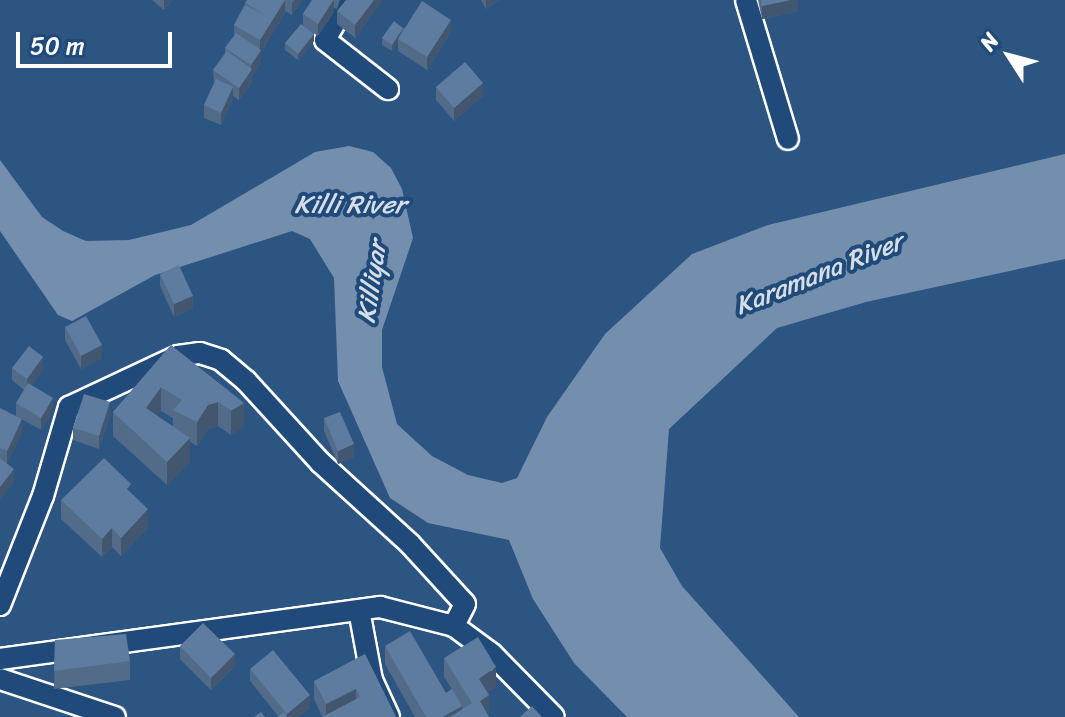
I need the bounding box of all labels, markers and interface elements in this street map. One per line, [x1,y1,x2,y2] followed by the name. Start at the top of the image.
[20,16,176,66] scale bar
[969,16,1049,96] north arrow
[969,24,1009,59] text: N
[30,25,85,67] text: 50 m
[295,189,405,221] water label: Killi River
[730,226,908,322] water label: Karamana River
[351,239,393,325] water label: Killiyar

